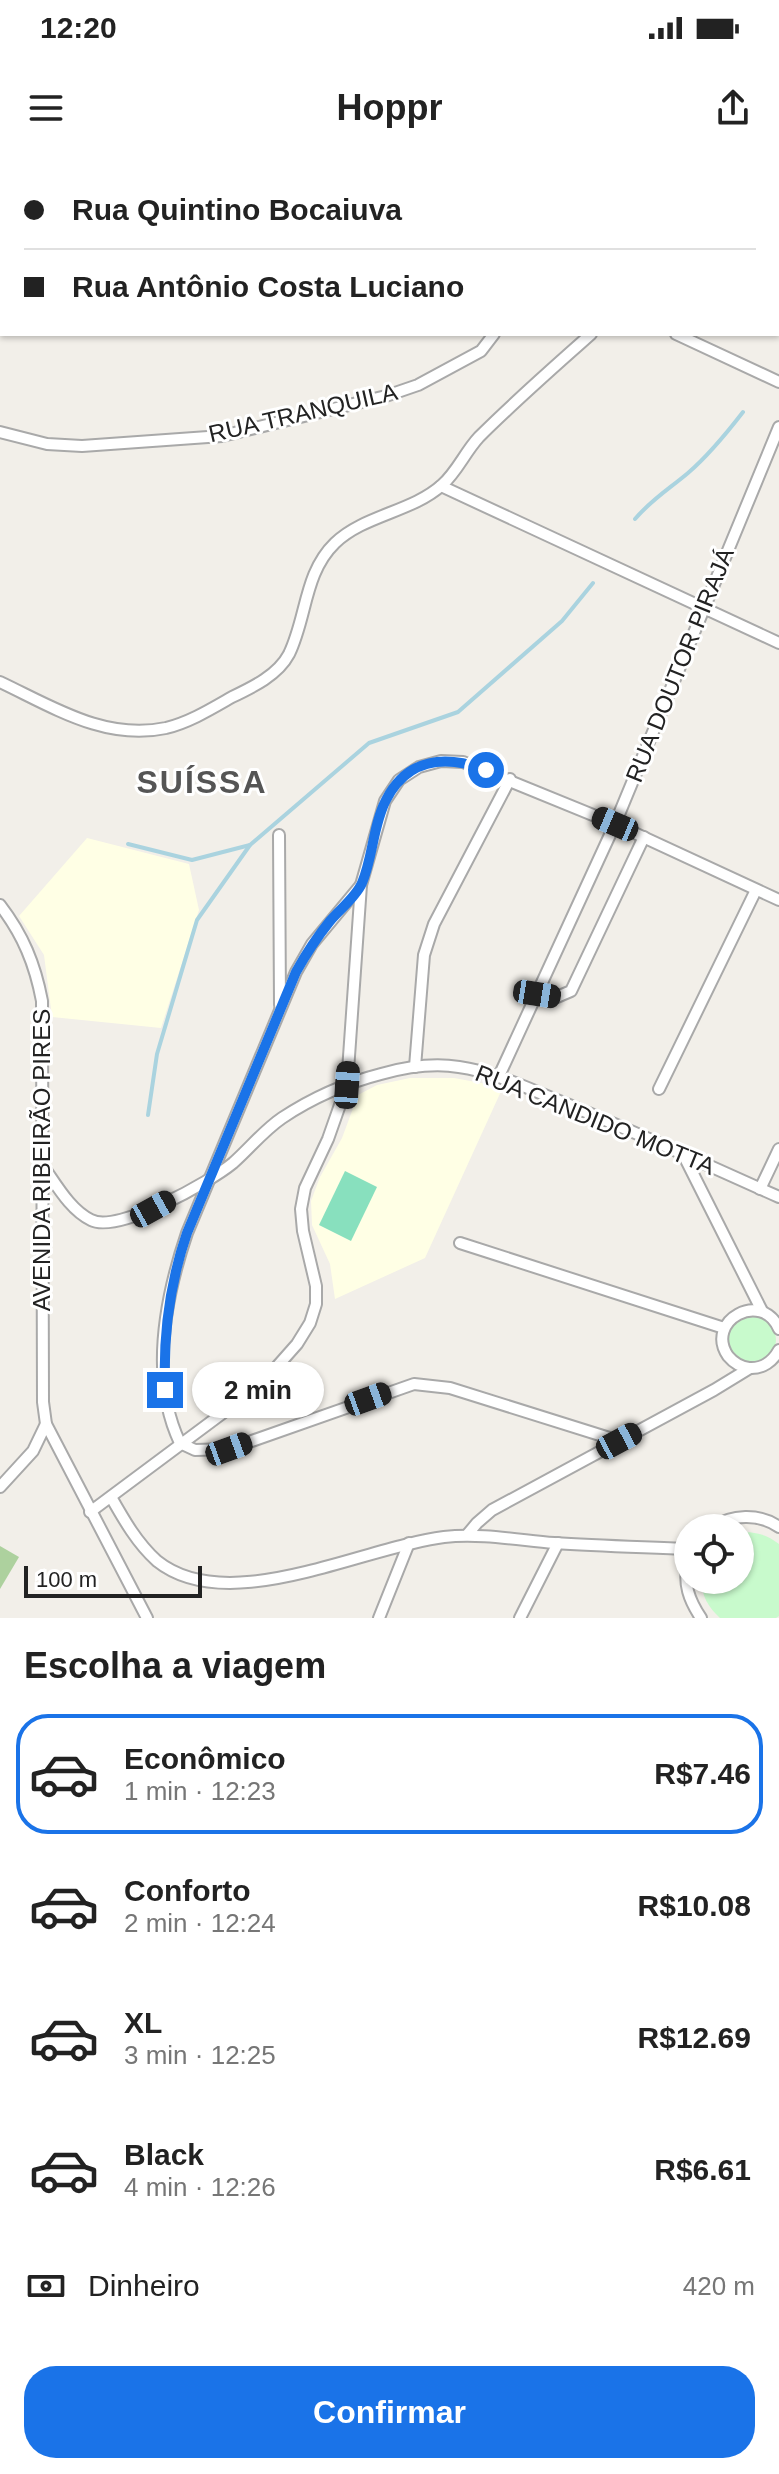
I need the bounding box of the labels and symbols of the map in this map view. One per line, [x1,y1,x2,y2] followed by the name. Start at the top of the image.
[206,378,400,447] street label: RUA TRANQUILA
[620,544,739,786] street label: RUA DOUTOR PIRAJÁ
[468,752,504,788] route start
[136,764,268,800] district label: SUÍSSA
[588,804,642,844] car
[511,978,563,1010] car
[28,1009,55,1311] street label: AVENIDA RIBEIRÃO PIRES
[472,1059,719,1180] street label: RUA CANDIDO MOTTA
[333,1060,361,1110] car
[126,1187,180,1231] car
[193,1362,325,1418] callout: 2 min
[147,1372,183,1408] route end
[341,1380,395,1418] car
[592,1419,646,1463] car
[202,1430,256,1468] car
[24,1562,202,1598] scale bar

